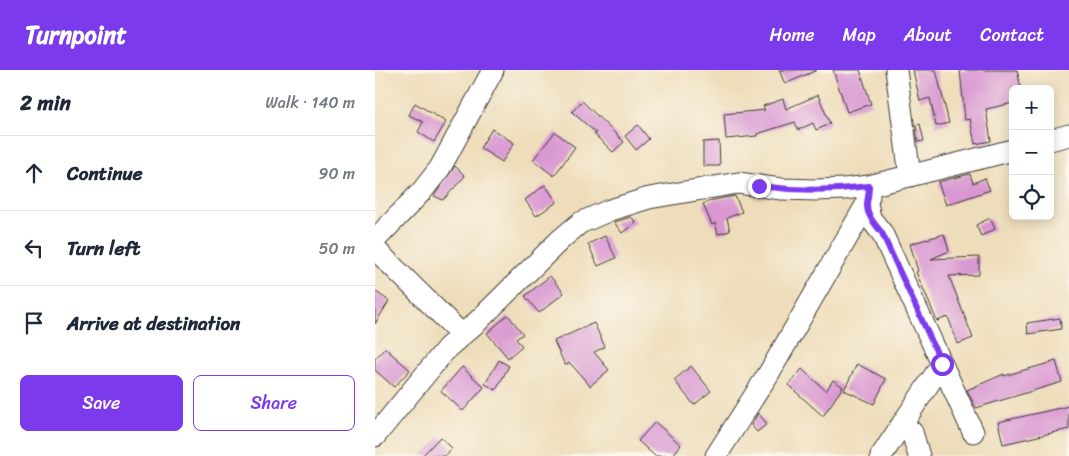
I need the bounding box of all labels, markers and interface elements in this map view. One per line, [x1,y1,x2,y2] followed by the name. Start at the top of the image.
[25,14,127,56] text: Turnpoint
[770,19,815,51] text: Home
[843,19,876,51] text: Map
[904,19,952,51] text: About
[980,19,1044,51] text: Contact
[20,84,71,122] text: 2 min
[1009,85,1054,220] map controls
[1009,85,1054,130] button: +
[266,88,355,117] text: Walk · 140 m
[1009,130,1054,175] button: −
[67,157,143,190] text: Continue
[20,159,48,187] icon: ahead
[319,159,355,188] text: 90 m
[748,175,771,198] route end
[1009,175,1054,220] button: locate
[67,232,140,265] text: Turn left
[20,234,48,262] icon: left
[319,234,355,263] text: 50 m
[67,307,240,340] text: Arrive at destination
[20,309,48,337] icon: arrive
[931,353,954,376] route start
[20,375,183,431] button: Save
[193,375,355,431] button: Share

